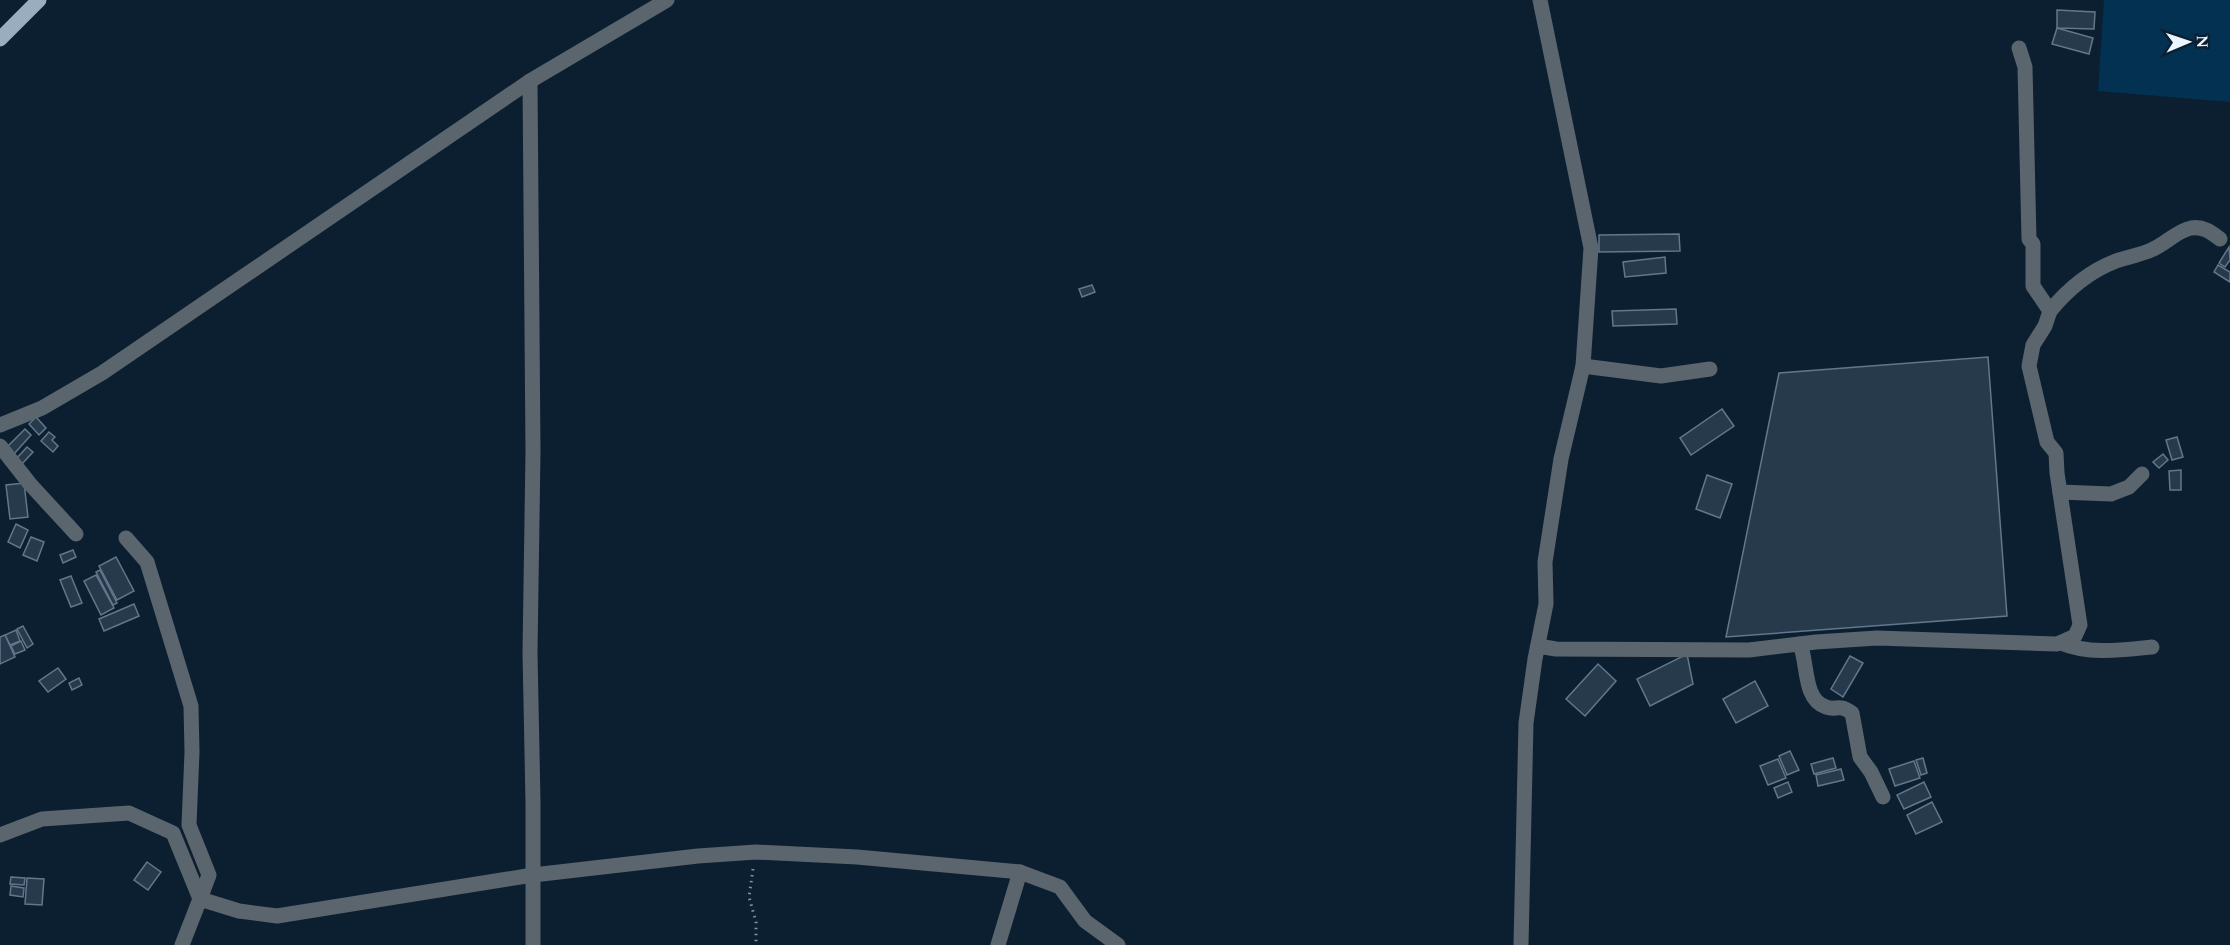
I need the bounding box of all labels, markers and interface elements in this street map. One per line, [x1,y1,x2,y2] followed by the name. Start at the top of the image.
[2158,12,2218,72] north arrow
[2190,35,2214,48] text: N

